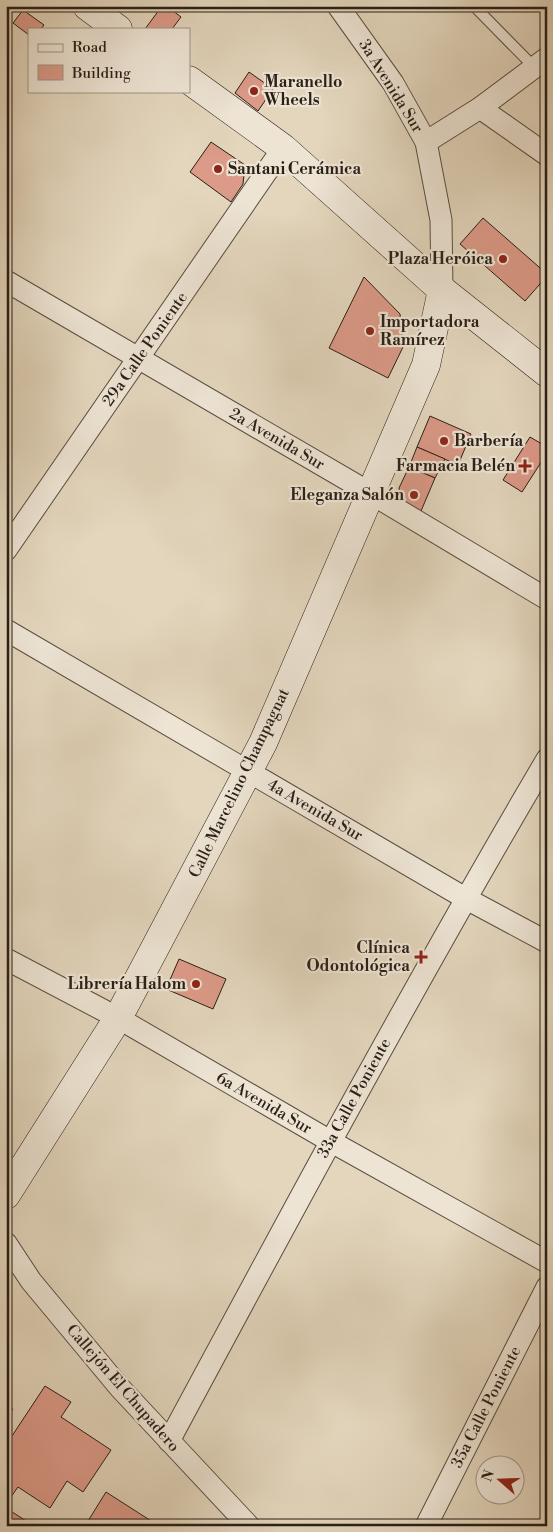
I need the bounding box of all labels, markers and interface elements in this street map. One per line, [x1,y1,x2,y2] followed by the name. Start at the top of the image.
[28,28,190,92] legend
[354,35,428,137] street label: 3a Avenida Sur
[72,38,107,57] text: Road
[71,64,131,83] text: Building
[263,72,342,110] place label: Maranello Wheels
[248,85,260,97] marker: Maranello Wheels
[228,159,361,179] place label: Santani Cerámica
[212,163,224,175] marker: Santani Cerámica
[388,249,493,269] place label: Plaza Heróica
[497,253,509,265] marker: Plaza Heróica
[98,288,192,410] street label: 29a Calle Poniente
[380,312,480,350] place label: Importadora Ramírez
[364,325,376,337] marker: Importadora Ramírez
[226,404,328,474] street label: 2a Avenida Sur
[454,431,524,451] place label: Barbería
[438,435,450,447] marker: Barbería
[396,456,515,476] place label: Farmacia Belén
[519,460,531,472] marker: Farmacia Belén
[290,485,404,505] place label: Eleganza Salón
[408,489,420,501] marker: Eleganza Salón
[184,685,294,881] street label: Calle Marcelino Champagnat
[263,774,367,846] street label: 4a Avenida Sur
[306,938,410,976] place label: Clínica Odontológica
[414,950,428,964] marker: Clínica Odontológica
[68,974,186,994] place label: Librería Halom
[190,978,202,990] marker: Librería Halom
[313,1035,395,1161] street label: 33a Calle Poniente
[212,1067,316,1139] street label: 6a Avenida Sur
[62,1320,184,1456] street label: Callejón El Chupadero
[447,1343,525,1471] street label: 35a Calle Poniente
[476,1454,526,1504] north arrow
[478,1468,499,1484] text: N

